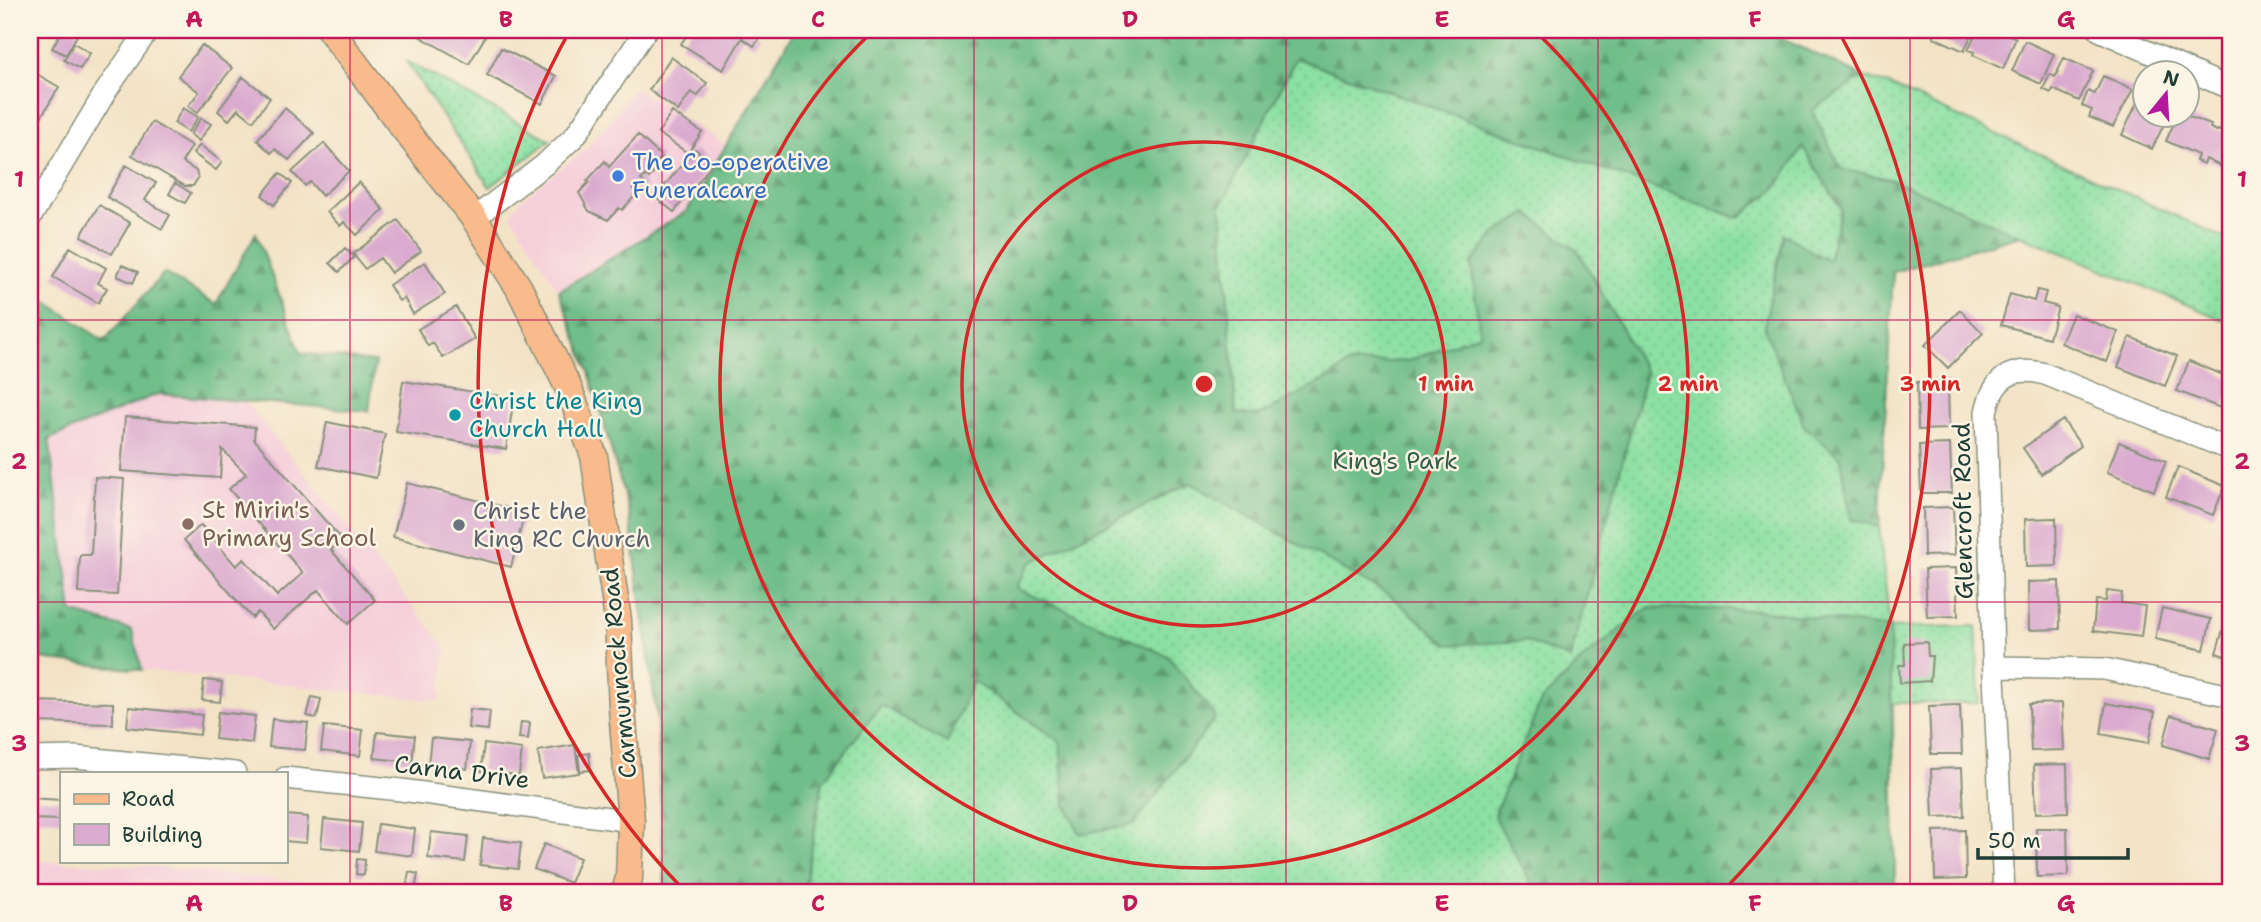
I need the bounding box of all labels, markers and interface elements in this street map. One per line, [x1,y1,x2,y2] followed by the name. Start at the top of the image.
[185,4,203,34] text: A
[499,4,513,34] text: B
[811,4,825,34] text: C
[1122,4,1138,34] text: D
[1434,4,1450,34] text: E
[1748,4,1762,34] text: F
[2057,4,2076,34] text: G
[2132,60,2202,130] north arrow
[2160,64,2182,93] text: N
[632,146,829,206] place label: The Co-operative Funeralcare
[14,164,24,194] text: 1
[2237,164,2247,194] text: 1
[610,168,626,184] marker: The Co-operative Funeralcare
[1418,370,1474,398] text: 1 min
[1657,370,1719,398] text: 2 min
[1899,370,1961,398] text: 3 min
[1192,372,1216,396] centre of rings
[469,385,642,445] place label: Christ the King Church Hall
[447,407,463,423] marker: Christ the King Church Hall
[1945,422,1981,600] street label: Glencroft Road
[1332,445,1458,477] park label: King's Park
[11,446,27,476] text: 2
[2234,446,2250,476] text: 2
[202,494,377,554] place label: St Mirin's Primary School
[473,495,651,555] place label: Christ the King RC Church
[180,516,196,532] marker: St Mirin's Primary School
[451,517,467,533] marker: Christ the King RC Church
[594,566,644,780] street label: Carmunnock Road
[11,728,27,758] text: 3
[2234,728,2250,758] text: 3
[393,748,531,796] street label: Carna Drive
[60,772,287,862] legend
[122,785,175,813] text: Road
[1978,817,2128,861] scale bar
[122,821,202,849] text: Building
[1988,827,2041,855] text: 50 m
[185,888,203,918] text: A
[499,888,513,918] text: B
[811,888,825,918] text: C
[1122,888,1138,918] text: D
[1434,888,1450,918] text: E
[1748,888,1762,918] text: F
[2057,888,2076,918] text: G

